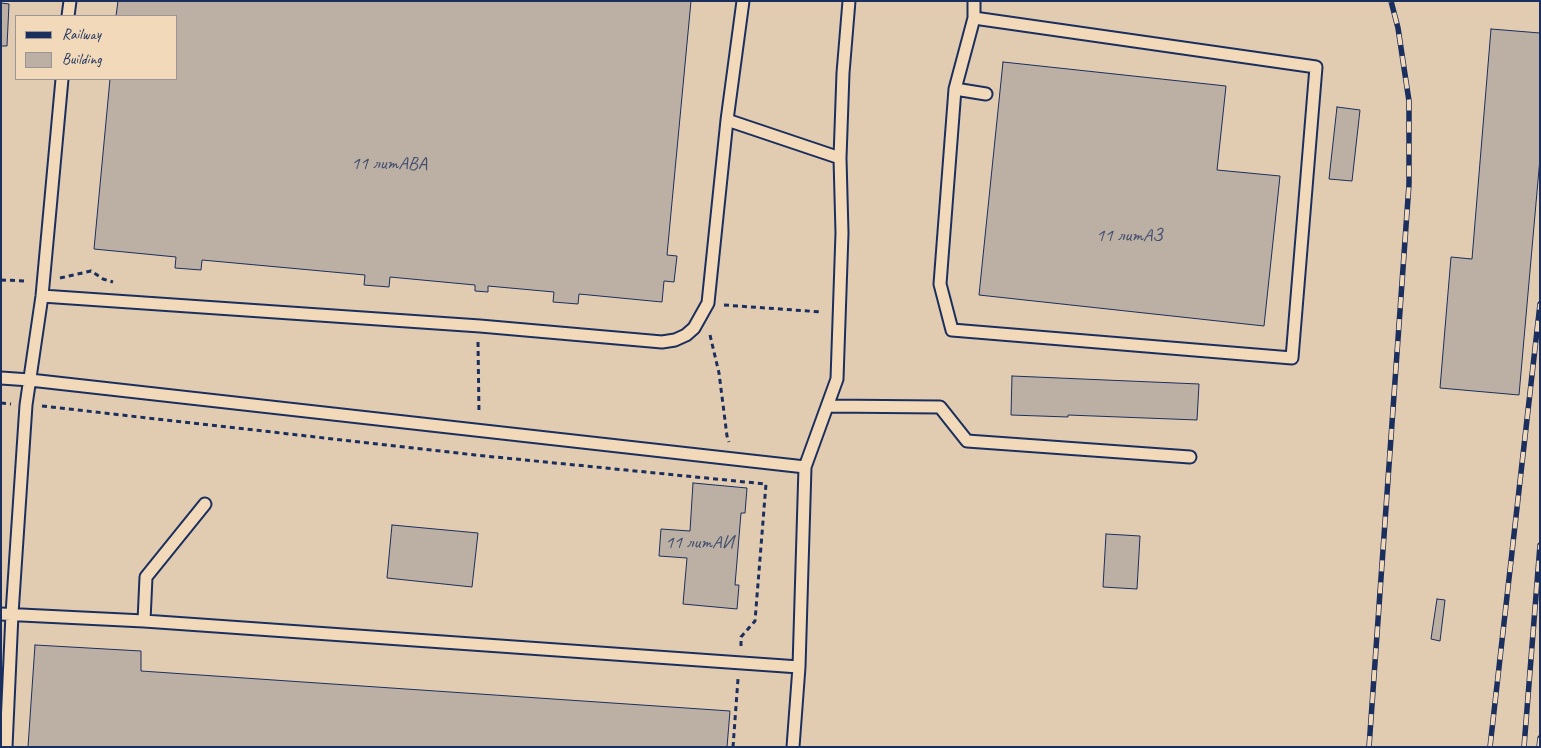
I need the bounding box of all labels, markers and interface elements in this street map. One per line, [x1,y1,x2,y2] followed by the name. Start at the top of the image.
[15,15,178,80] legend
[62,25,101,44] text: Railway
[62,50,101,69] text: Building
[351,153,427,175] house number: 11 литАВА
[1096,225,1162,247] house number: 11 литАЗ
[665,532,733,554] house number: 11 литАИ

